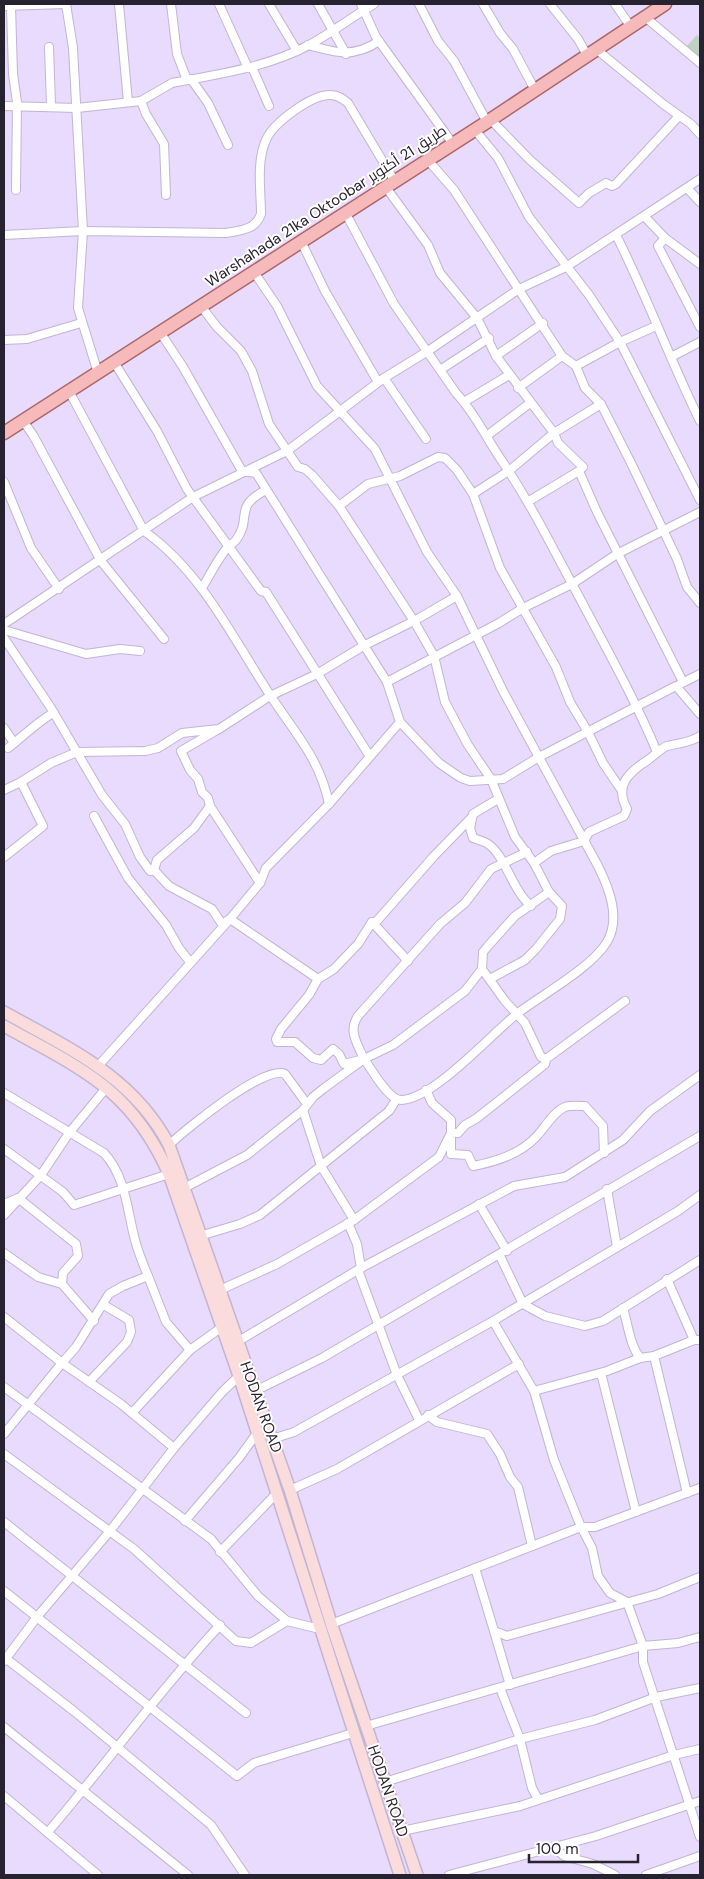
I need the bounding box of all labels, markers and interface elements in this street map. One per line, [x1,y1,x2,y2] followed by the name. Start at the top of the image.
[202,120,450,292] street label: Warshahada 21ka Oktoobar طريق 21 أكتوبر
[235,1359,287,1455] street label: HODAN ROAD
[363,1742,413,1840] street label: HODAN ROAD
[529,1832,638,1864] scale bar
[536,1839,579,1859] text: 100 m

